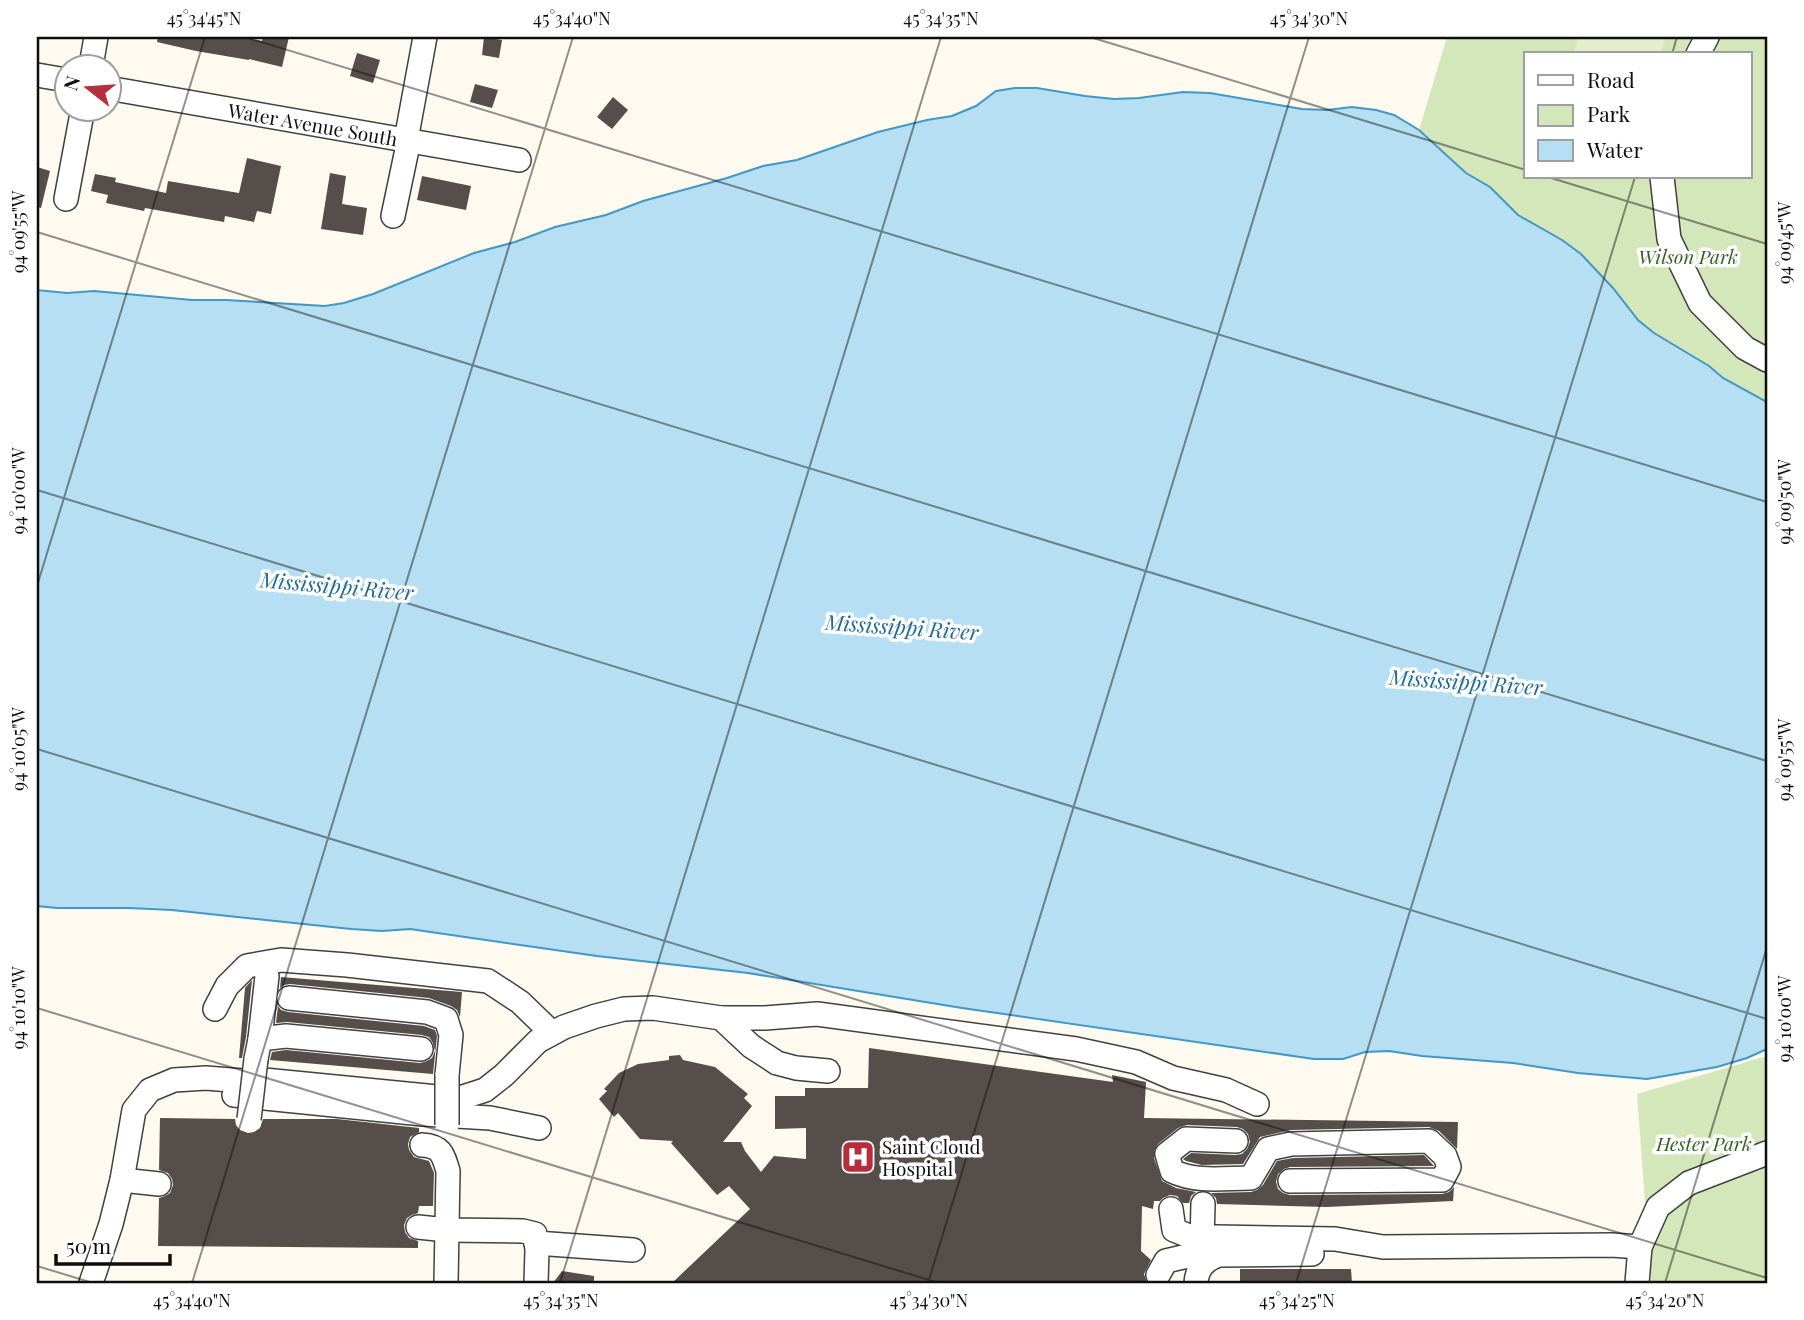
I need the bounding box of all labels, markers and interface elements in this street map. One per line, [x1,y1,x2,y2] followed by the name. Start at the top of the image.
[167,6,242,30] text: 45°34'45"N
[533,6,611,30] text: 45°34'40"N
[903,6,979,30] text: 45°34'35"N
[1270,6,1348,30] text: 45°34'30"N
[52,52,122,122] north arrow
[1524,52,1752,178] legend
[1587,65,1635,93] text: Road
[56,72,85,93] text: N
[225,96,400,151] street label: Water Avenue South
[1587,99,1631,127] text: Park
[1586,135,1643,163] text: Water
[6,190,30,273] text: 94°09'55"W
[1772,201,1796,284] text: 94°09'45"W
[1638,243,1738,269] park label: Wilson Park
[6,447,30,534] text: 94°10'00"W
[1772,458,1796,545] text: 94°09'50"W
[258,564,416,606] water label: Mississippi River
[824,607,980,645] water label: Mississippi River
[1388,662,1544,700] water label: Mississippi River
[6,706,30,791] text: 94°10'05"W
[1772,718,1796,801] text: 94°09'55"W
[6,966,30,1050] text: 94°10'10"W
[1772,975,1796,1062] text: 94°10'00"W
[1655,1130,1752,1156] park label: Hester Park
[882,1133,981,1181] place label: Saint Cloud Hospital
[839,1138,877,1176] hospital icon: Saint Cloud Hospital
[56,1222,170,1266] scale bar
[66,1231,112,1259] text: 50 m
[153,1288,231,1312] text: 45°34'40"N
[523,1288,599,1312] text: 45°34'35"N
[890,1288,968,1312] text: 45°34'30"N
[1259,1288,1335,1312] text: 45°34'25"N
[1626,1288,1705,1312] text: 45°34'20"N

